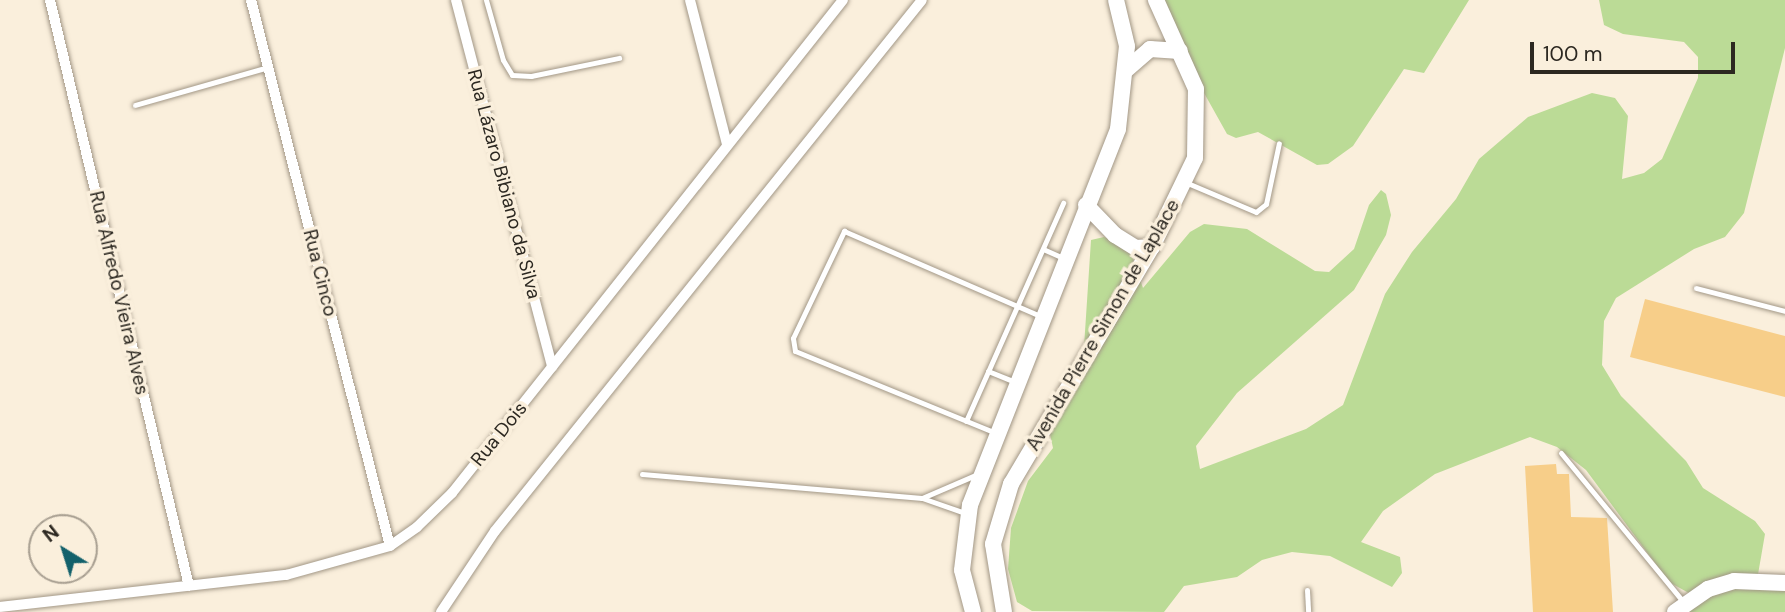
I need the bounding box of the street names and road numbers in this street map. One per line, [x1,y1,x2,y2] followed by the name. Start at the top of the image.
[462,67,546,301] street label: Rua Lázaro Bibiano da Silva
[84,189,154,397] street label: Rua Alfredo Vieira Alves
[1021,195,1185,455] street label: Avenida Pierre Simon de Laplace
[298,227,342,319] street label: Rua Cinco
[466,397,532,471] street label: Rua Dois

